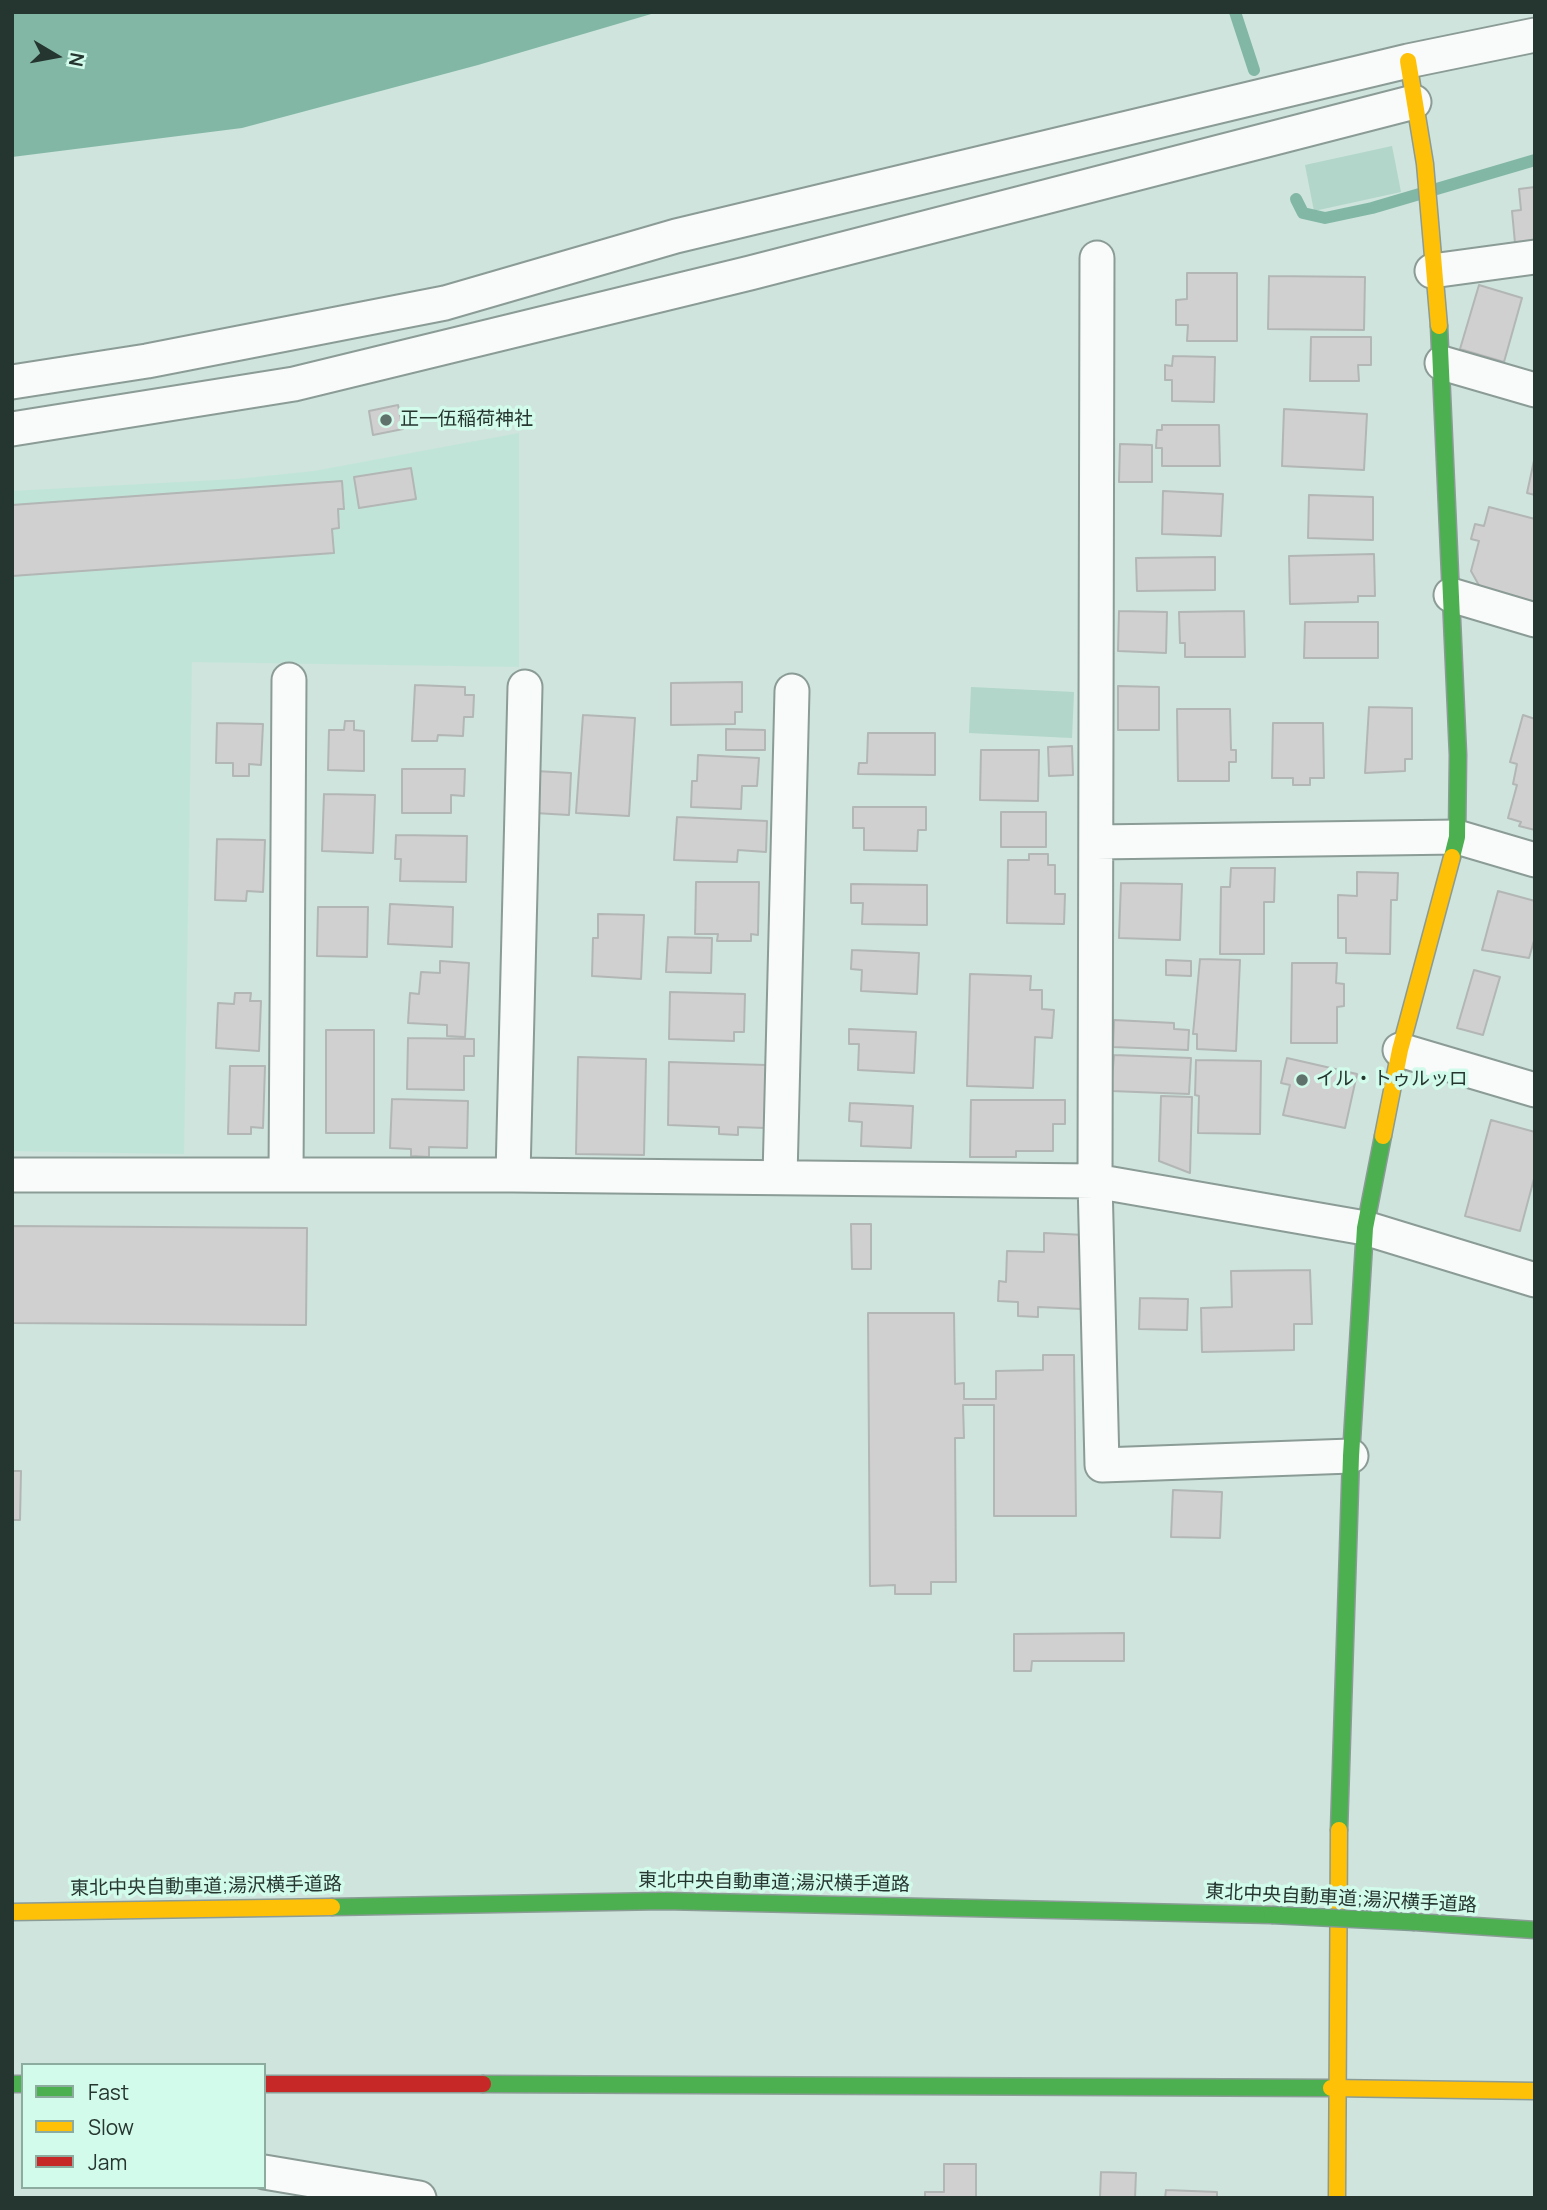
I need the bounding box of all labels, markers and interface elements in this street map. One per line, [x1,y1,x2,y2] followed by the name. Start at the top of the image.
[21,21,91,91] north arrow
[63,51,91,69] text: N
[400,409,533,431] place label: 正一伍稲荷神社
[378,412,394,428] marker: 正一伍稲荷神社
[1316,1069,1468,1091] place label: イル・トゥルッロ
[1294,1072,1310,1088] marker: イル・トゥルッロ
[638,1869,910,1897] street label: 東北中央自動車道;湯沢横手道路
[70,1873,342,1901] street label: 東北中央自動車道;湯沢横手道路
[1205,1881,1477,1917] street label: 東北中央自動車道;湯沢横手道路
[21,2063,266,2189] legend
[88,2078,129,2106] text: Fast
[88,2113,134,2141] text: Slow
[88,2148,127,2176] text: Jam

